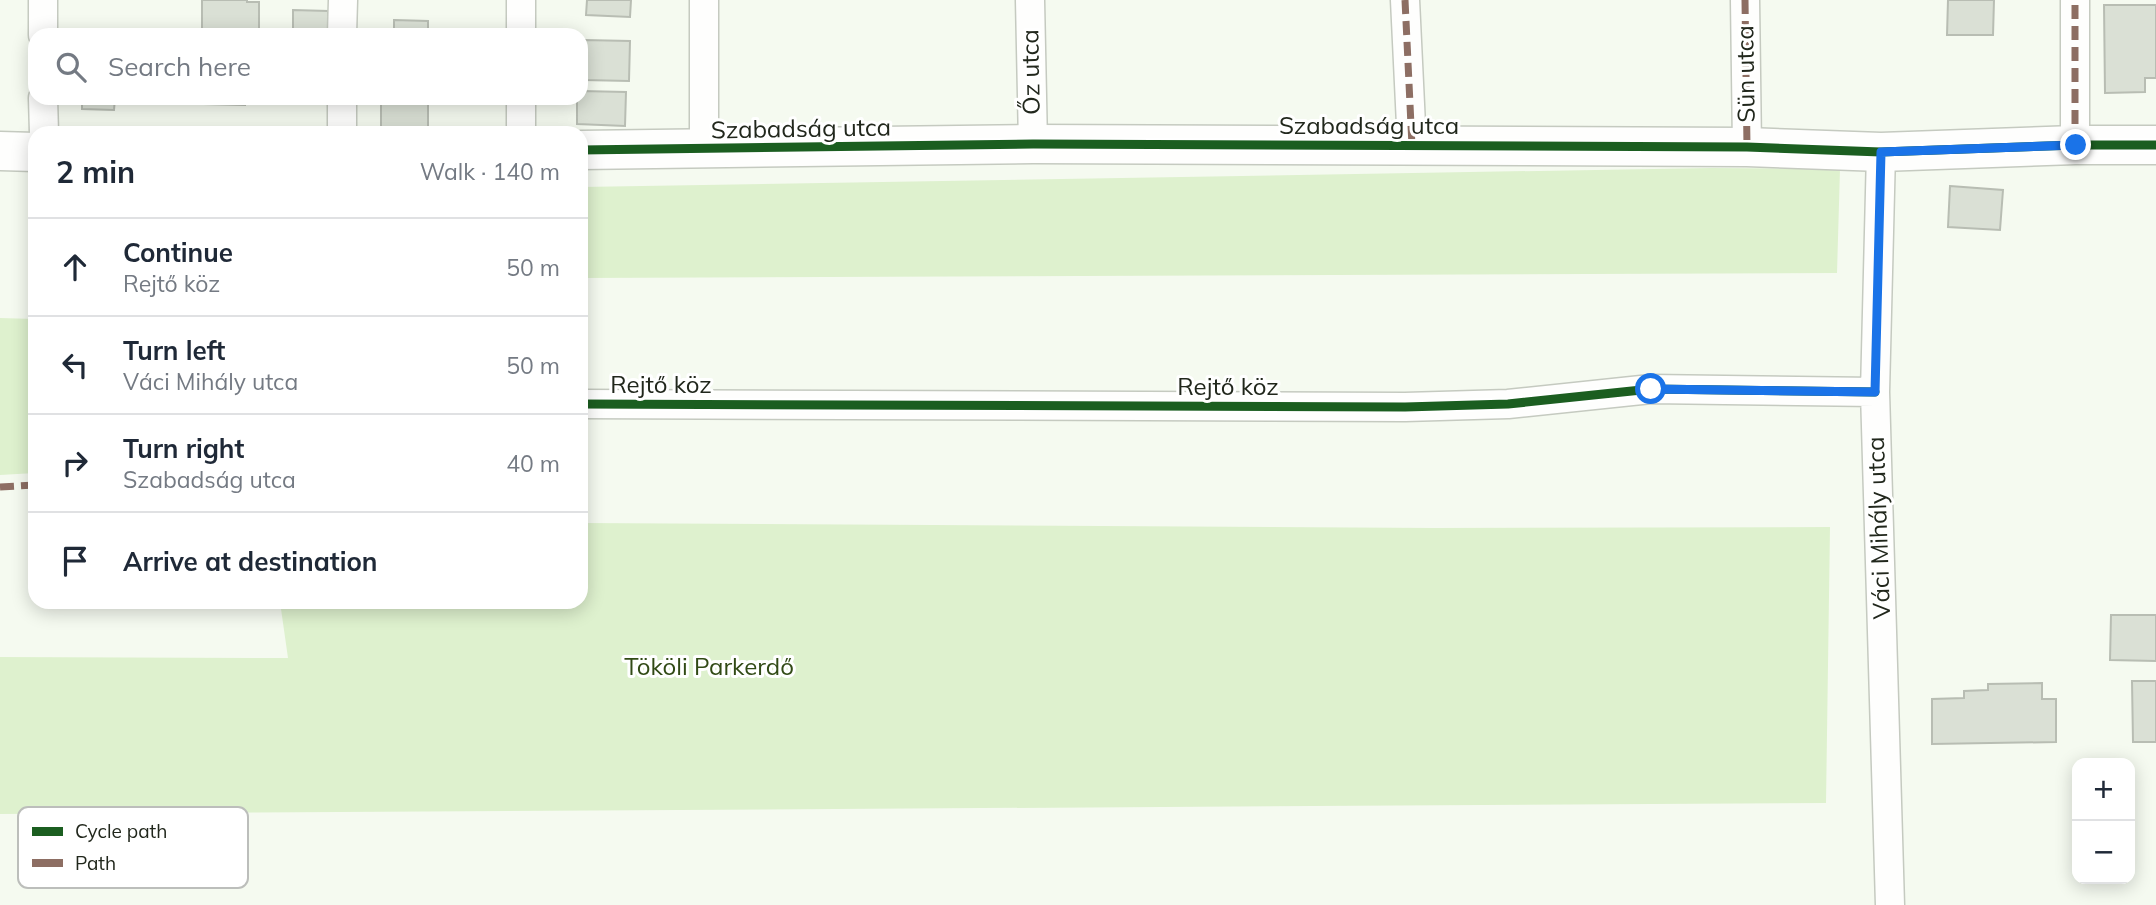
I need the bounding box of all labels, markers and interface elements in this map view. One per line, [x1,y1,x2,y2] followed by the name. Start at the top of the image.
[1729,25,1761,123] street label: Sün utca
[28,28,588,105] search box
[1014,29,1046,115] street label: Őz utca
[52,48,90,86] icon: search
[108,50,251,83] text: Search here
[1279,110,1459,140] street label: Szabadság utca
[711,111,891,145] street label: Szabadság utca
[2060,129,2091,160] route end
[56,153,135,191] text: 2 min
[420,157,560,186] text: Walk · 140 m
[123,236,233,269] text: Continue
[56,248,94,286] icon: ahead
[506,253,560,282] text: 50 m
[123,269,220,298] text: Rejtő köz
[123,334,225,367] text: Turn left
[56,346,94,384] icon: left
[506,351,560,380] text: 50 m
[123,367,298,396] text: Váci Mihály utca
[610,369,712,399] street label: Rejtő köz
[1177,371,1279,401] street label: Rejtő köz
[1635,373,1666,404] route start
[123,432,244,465] text: Turn right
[1860,436,1896,620] street label: Váci Mihály utca
[56,444,94,482] icon: right
[506,449,560,478] text: 40 m
[123,465,296,494] text: Szabadság utca
[56,542,94,580] icon: arrive
[123,545,378,578] text: Arrive at destination
[624,651,794,681] park label: Tököli Parkerdő
[2072,758,2135,884] map controls
[2072,758,2135,821] button: +
[18,807,248,888] legend
[75,819,167,843] text: Cycle path
[2072,821,2135,884] button: −
[75,851,116,875] text: Path

